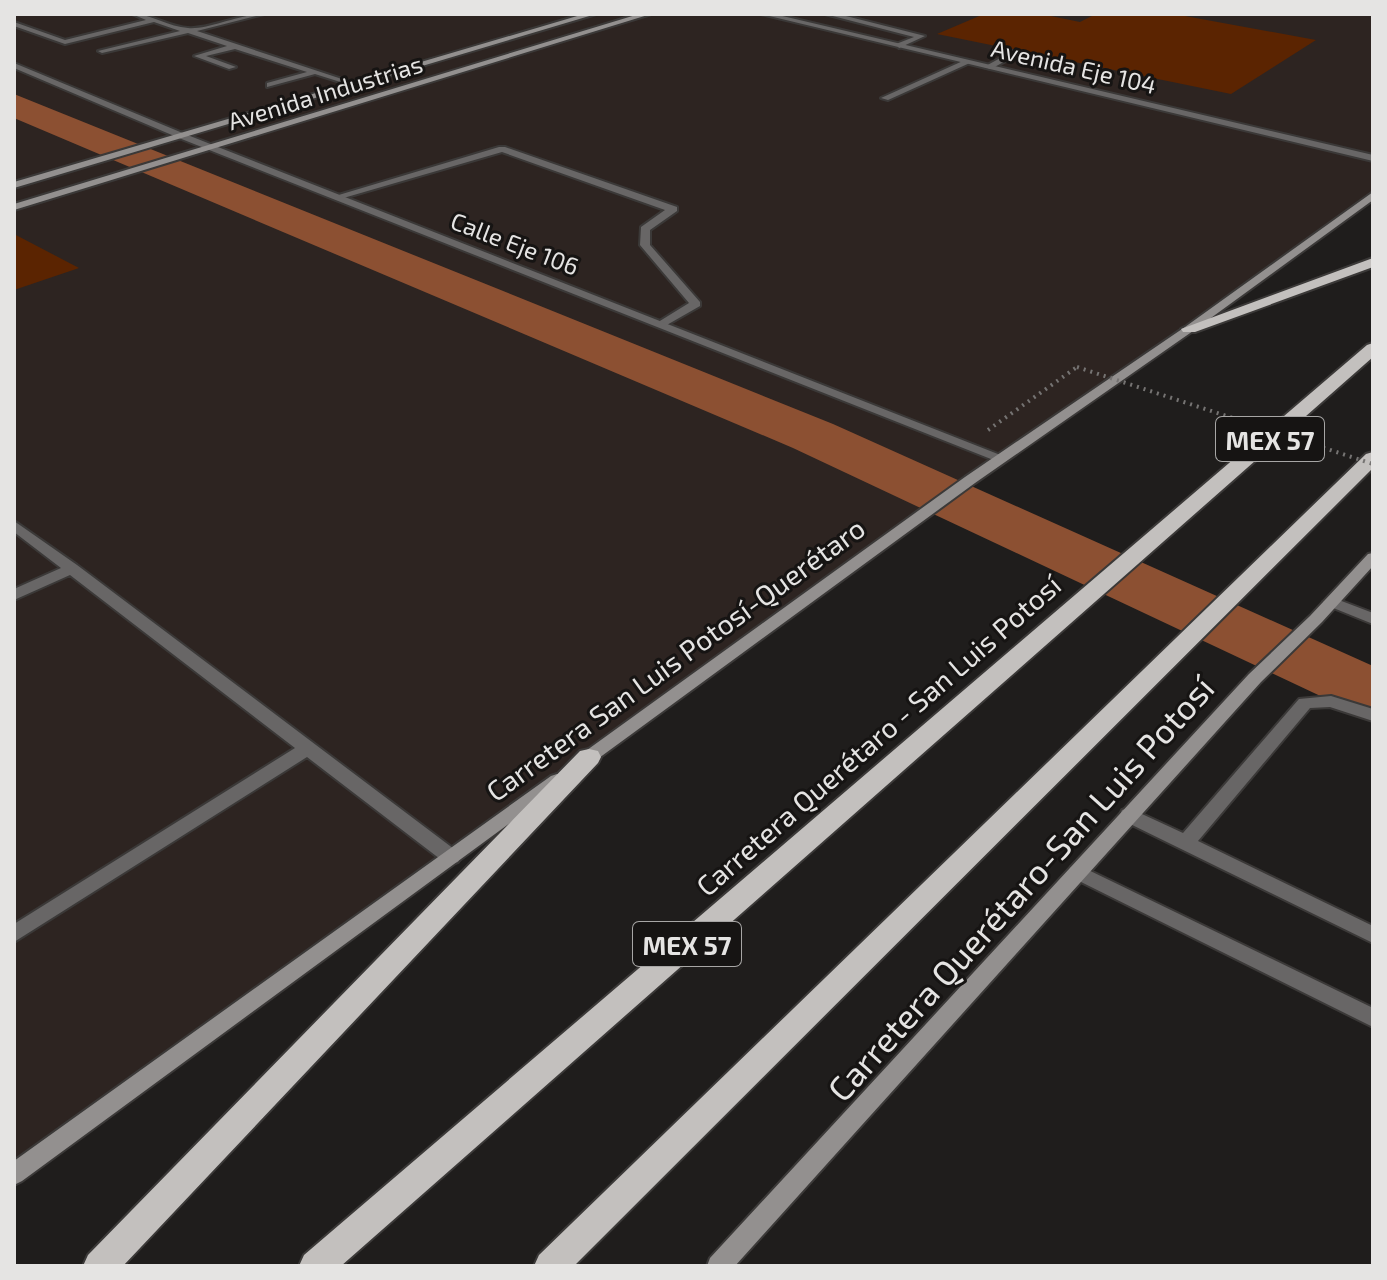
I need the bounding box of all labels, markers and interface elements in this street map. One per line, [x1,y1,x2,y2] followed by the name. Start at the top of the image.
[989,33,1159,99] street label: Avenida Eje 104
[224,49,426,135] street label: Avenida Industrias
[447,205,583,281] street label: Calle Eje 106
[1216,417,1324,461] road number: MEX 57
[479,510,871,808] street label: Carretera San Luis Potosí-Querétaro
[689,567,1068,903] street label: Carretera Querétaro - San Luis Potosí
[818,666,1223,1109] street label: Carretera Querétaro-San Luis Potosí
[633,922,741,966] road number: MEX 57

